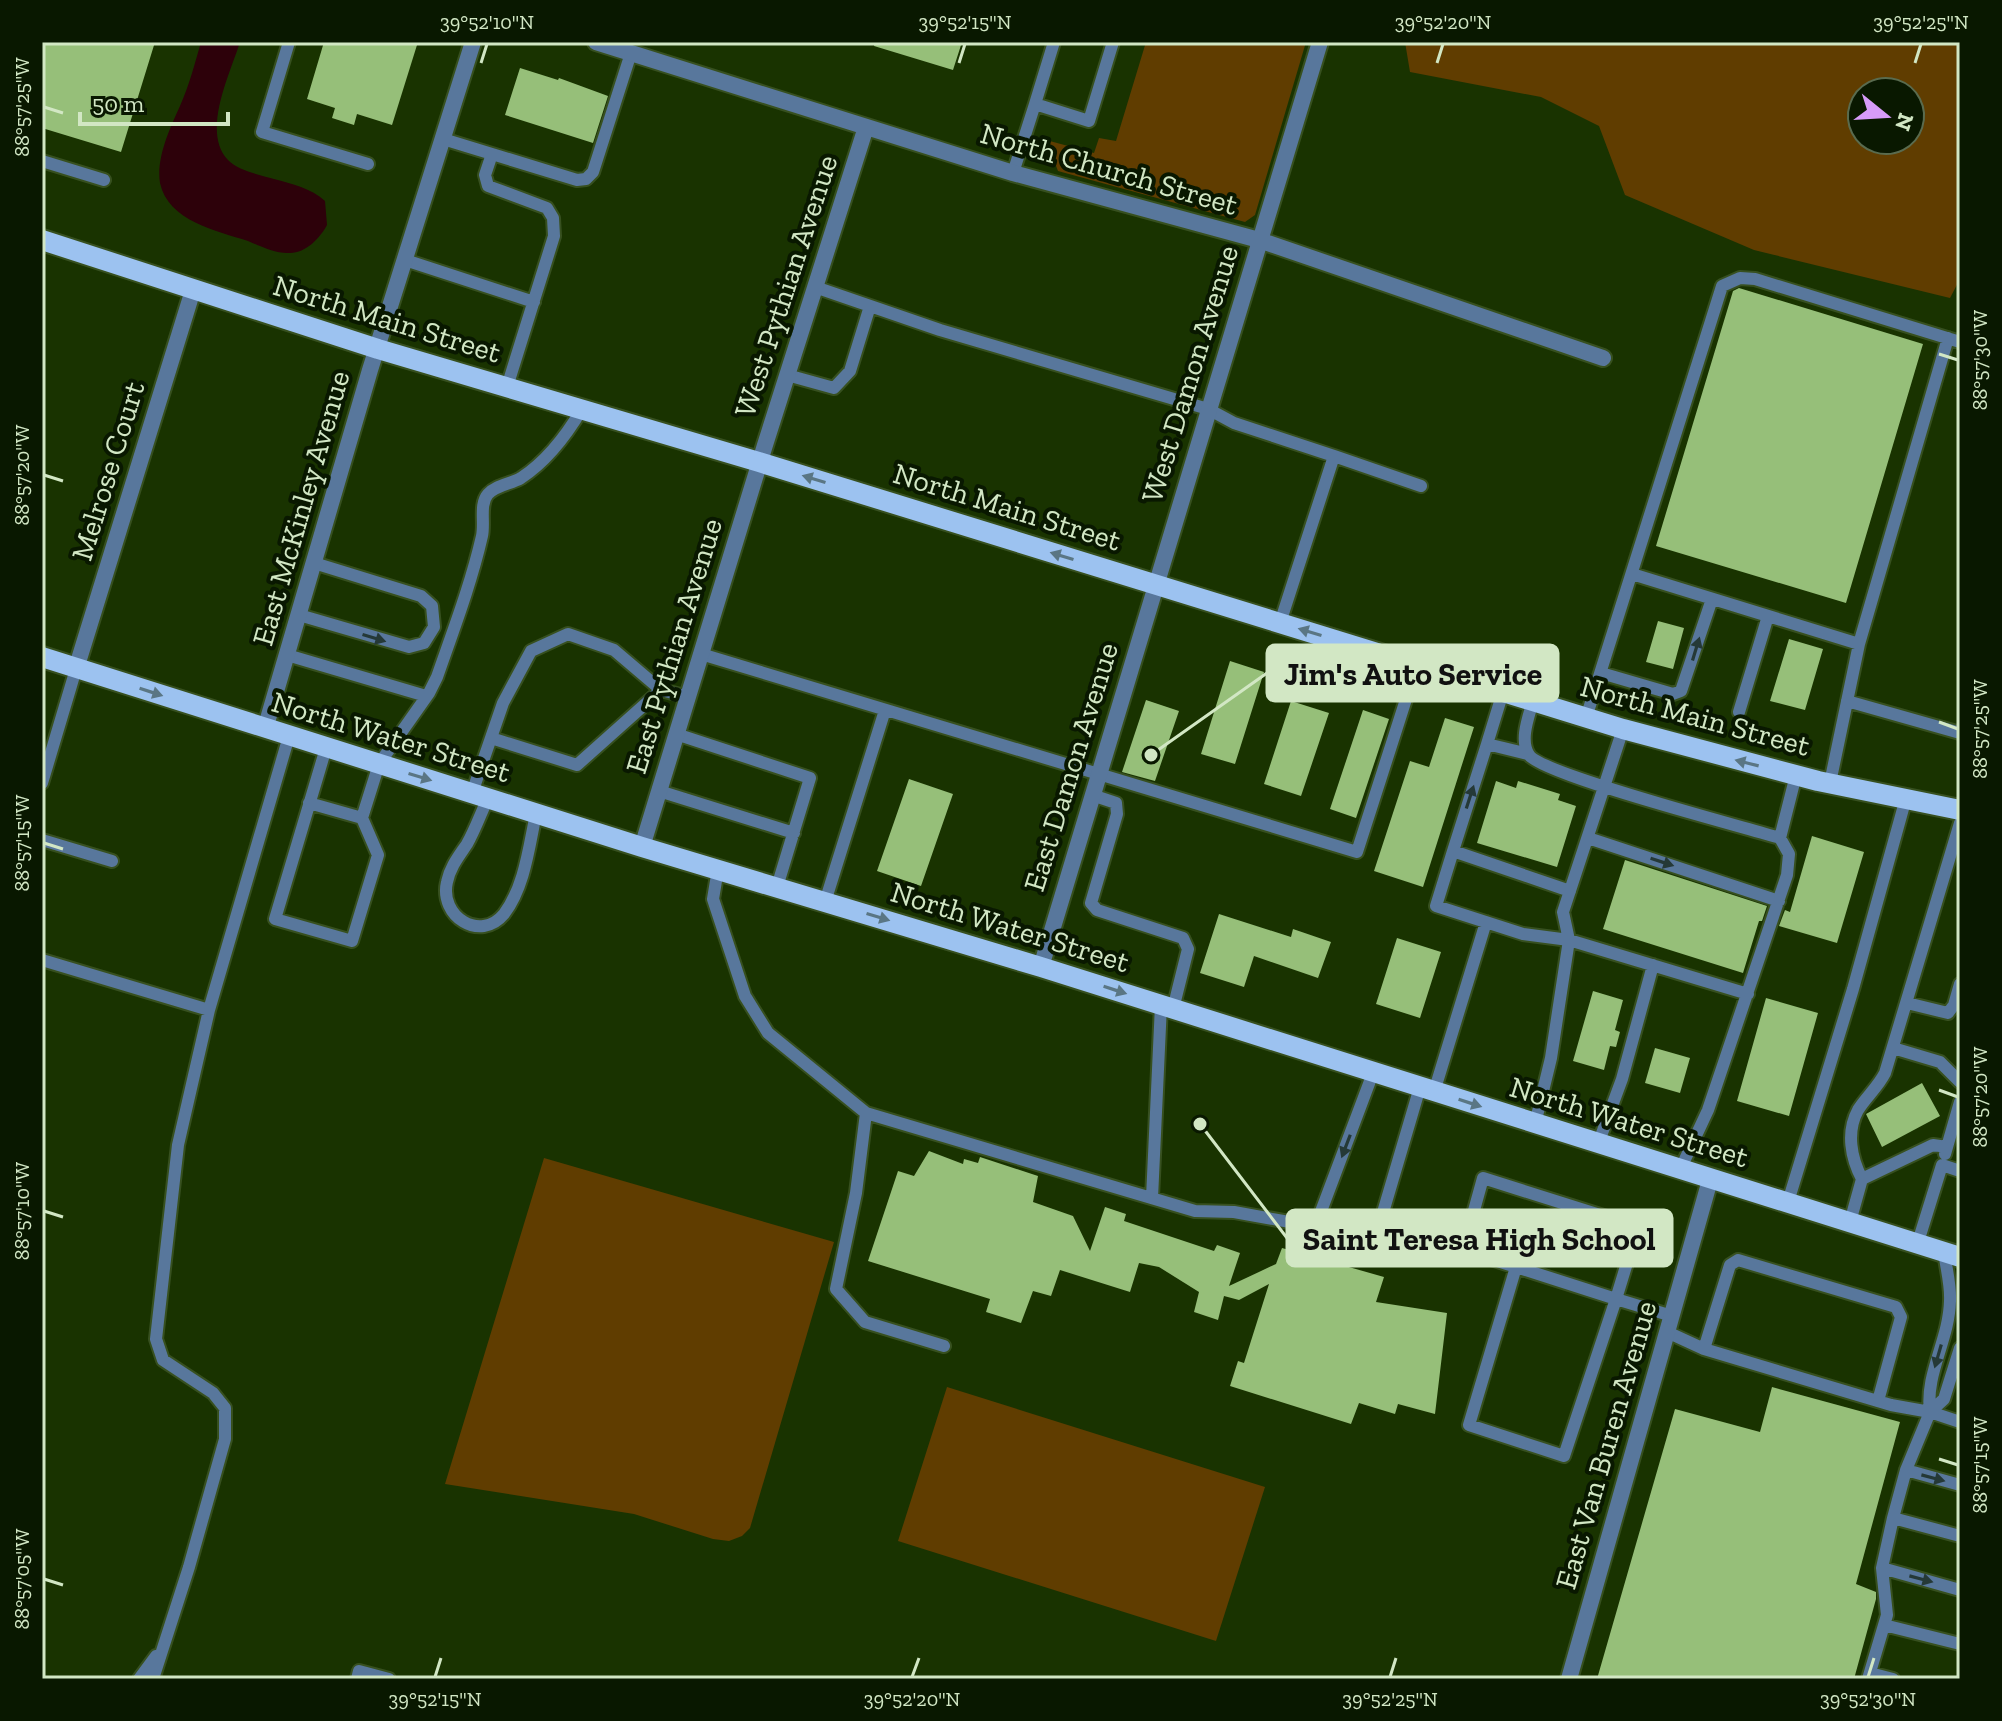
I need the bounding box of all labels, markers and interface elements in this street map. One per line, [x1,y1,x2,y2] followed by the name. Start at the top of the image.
[440,10,534,34] text: 39°52'10"N
[919,10,1012,34] text: 39°52'15"N
[1395,10,1492,34] text: 39°52'20"N
[1873,10,1969,34] text: 39°52'25"N
[10,57,34,157] text: 88°57'25"W
[80,76,228,126] scale bar
[1846,76,1926,156] north arrow
[92,89,145,118] text: 50 m
[1889,110,1920,134] text: N
[976,115,1242,223] street label: North Church Street
[727,150,845,422] street label: West Pythian Avenue
[1134,241,1246,507] street label: West Damon Avenue
[269,267,505,371] street label: North Main Street
[1968,310,1992,410] text: 88°57'30"W
[245,366,357,650] street label: East McKinley Avenue
[64,377,152,565] street label: Melrose Court
[10,424,34,525] text: 88°57'20"W
[889,455,1125,559] street label: North Main Street
[801,472,825,485] one-way arrow
[618,514,730,778] street label: East Pythian Avenue
[1050,549,1074,561] one-way arrow
[1298,625,1322,638] one-way arrow
[362,632,386,645] one-way arrow
[1690,637,1703,661] one-way arrow
[1016,638,1126,896] street label: East Damon Avenue
[1267,645,1558,701] callout: Jim's Auto Service
[1284,655,1542,693] text: Jim's Auto Service
[1576,668,1814,764] street label: North Main Street
[1968,679,1992,779] text: 88°57'25"W
[267,684,515,790] street label: North Water Street
[139,687,163,699] one-way arrow
[1735,756,1760,768] one-way arrow
[408,771,432,784] one-way arrow
[1465,785,1477,809] one-way arrow
[10,794,34,891] text: 88°57'15"W
[1650,857,1674,869] one-way arrow
[886,874,1134,980] street label: North Water Street
[866,911,890,924] one-way arrow
[1104,985,1128,997] one-way arrow
[1968,1046,1992,1147] text: 88°57'20"W
[1505,1069,1753,1175] street label: North Water Street
[1458,1097,1482,1110] one-way arrow
[1339,1134,1352,1158] one-way arrow
[10,1162,34,1260] text: 88°57'10"W
[1287,1210,1672,1266] callout: Saint Teresa High School
[1302,1220,1656,1258] text: Saint Teresa High School
[1548,1297,1664,1593] street label: East Van Buren Avenue
[1932,1343,1944,1368] one-way arrow
[1968,1416,1992,1513] text: 88°57'15"W
[1922,1472,1946,1485] one-way arrow
[10,1528,34,1629] text: 88°57'05"W
[1910,1573,1934,1586] one-way arrow
[389,1687,482,1711] text: 39°52'15"N
[864,1687,961,1711] text: 39°52'20"N
[1342,1687,1438,1711] text: 39°52'25"N
[1820,1687,1916,1711] text: 39°52'30"N

